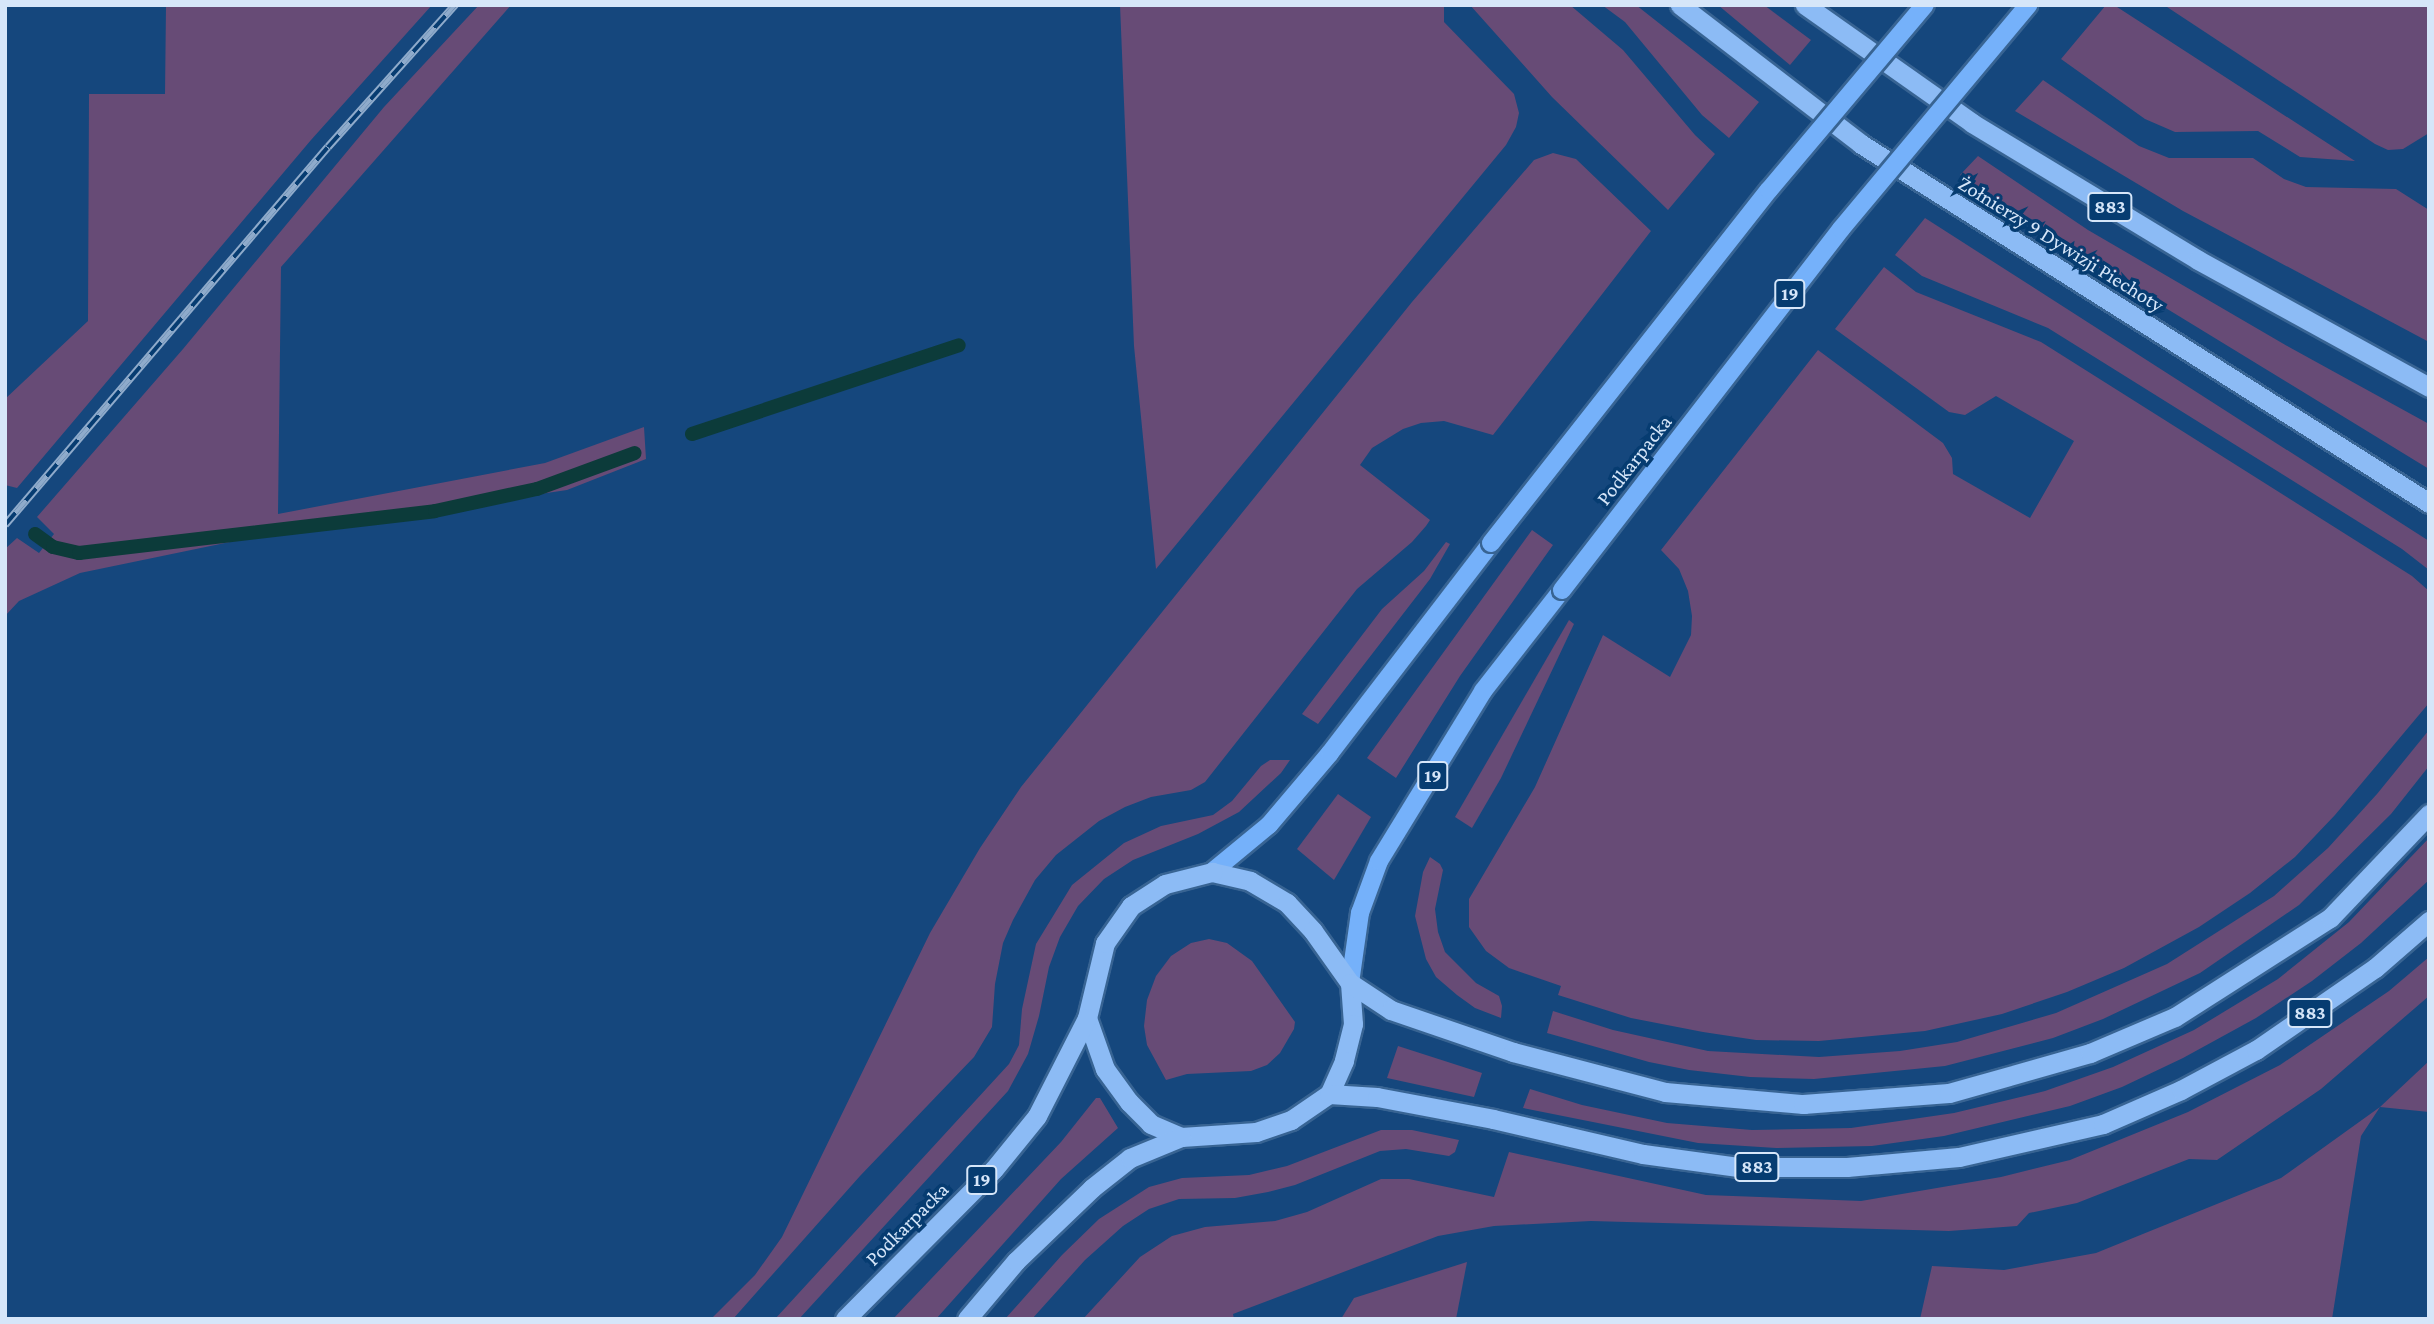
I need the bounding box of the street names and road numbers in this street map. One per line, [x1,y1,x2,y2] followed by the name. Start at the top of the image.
[1954,170,2168,318] street label: Żołnierzy 9 Dywizji Piechoty
[2087,192,2133,223] road number: 883
[1774,278,1806,310] road number: 19
[1591,410,1677,510] street label: Podkarpacka
[1417,761,1449,792] road number: 19
[2287,998,2333,1028] road number: 883
[1734,1152,1780,1182] road number: 883
[966,1164,998,1196] road number: 19
[860,1177,954,1271] street label: Podkarpacka

